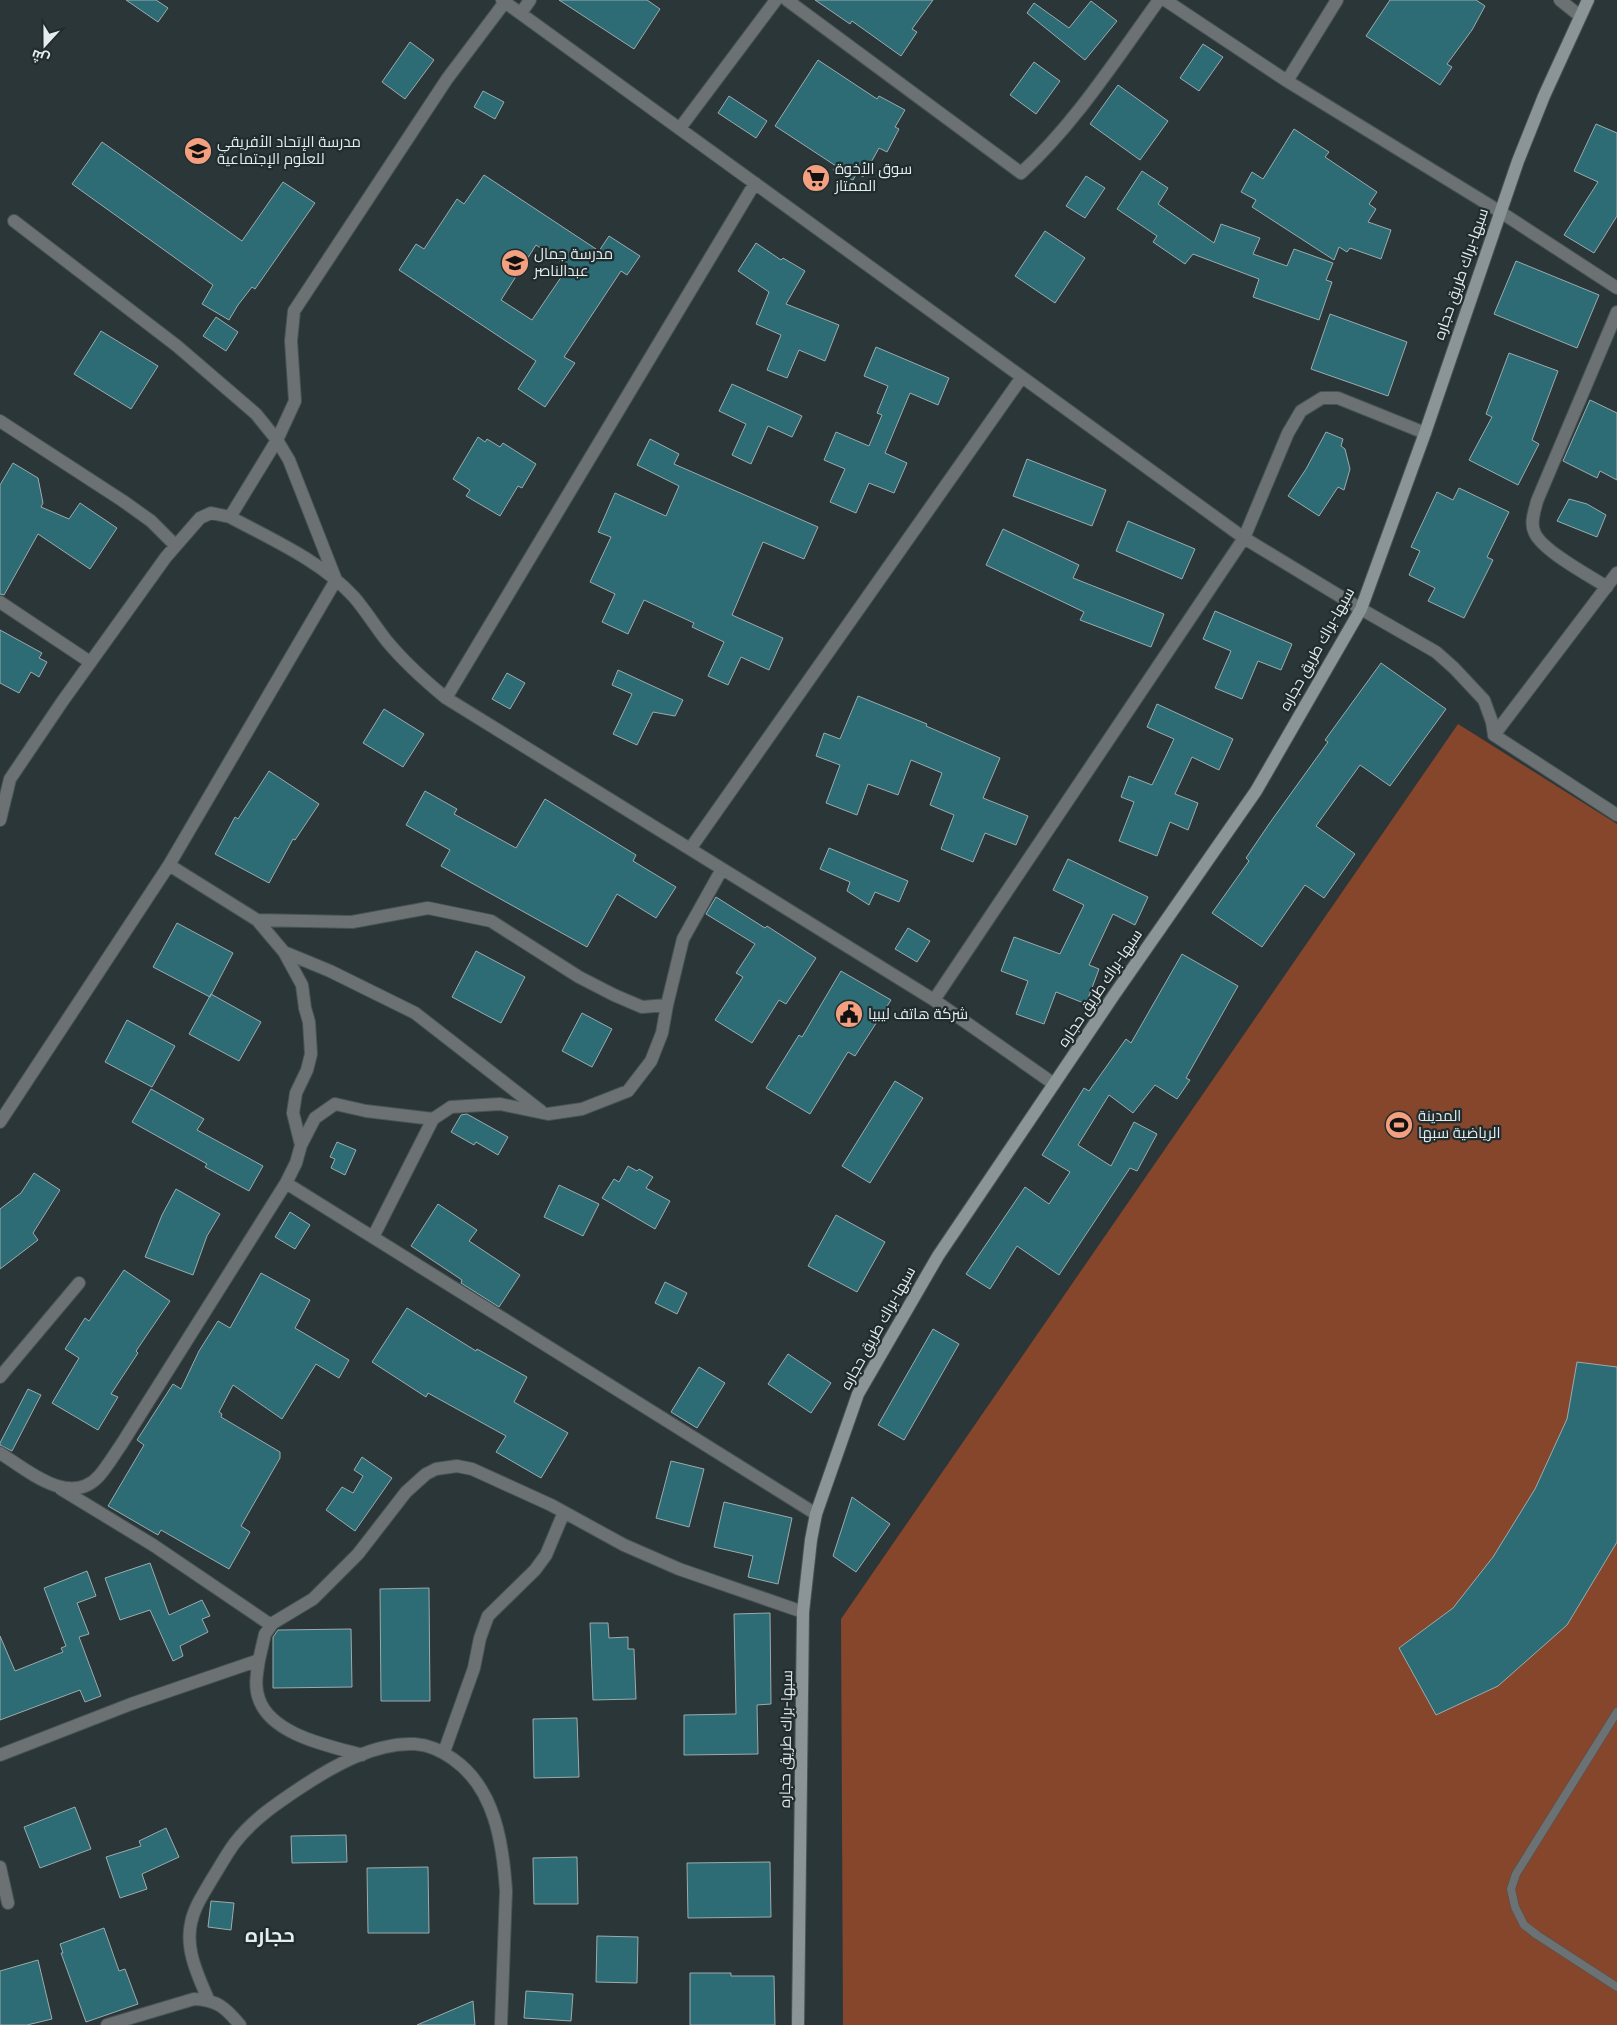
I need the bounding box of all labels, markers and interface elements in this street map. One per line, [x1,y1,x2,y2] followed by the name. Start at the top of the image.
[20,20,70,70] north arrow
[29,46,52,68] text: ش
[217,133,361,169] place label: مدرسة الإتحاد الأفريقي للعلوم الإجتماعية
[183,136,213,166] school or university icon: مدرسة الإتحاد الأفريقي للعلوم الإجتماعية
[834,160,912,195] place label: سوق الأخوة الممتاز
[801,163,831,193] supermarket icon: سوق الأخوة الممتاز
[1430,206,1493,342] street label: سبها-براك طريق حجاره
[533,245,613,280] place label: مدرسة جمال عبدالناصر
[500,248,530,278] school or university icon: مدرسة جمال عبدالناصر
[1276,584,1359,714] street label: سبها-براك طريق حجاره
[1054,926,1147,1051] street label: سبها-براك طريق حجاره
[834,999,864,1029] public building icon: شركة هاتف ليبيا
[868,1005,968,1023] place label: شركة هاتف ليبيا
[1418,1107,1501,1143] place label: المدينة الرياضية سبها
[1384,1110,1414,1140] sports icon: المدينة الرياضية سبها
[837,1263,920,1393] street label: سبها-براك طريق حجاره
[776,1670,797,1808] street label: سبها-براك طريق حجاره
[245,1923,295,1947] district label: حجاره

